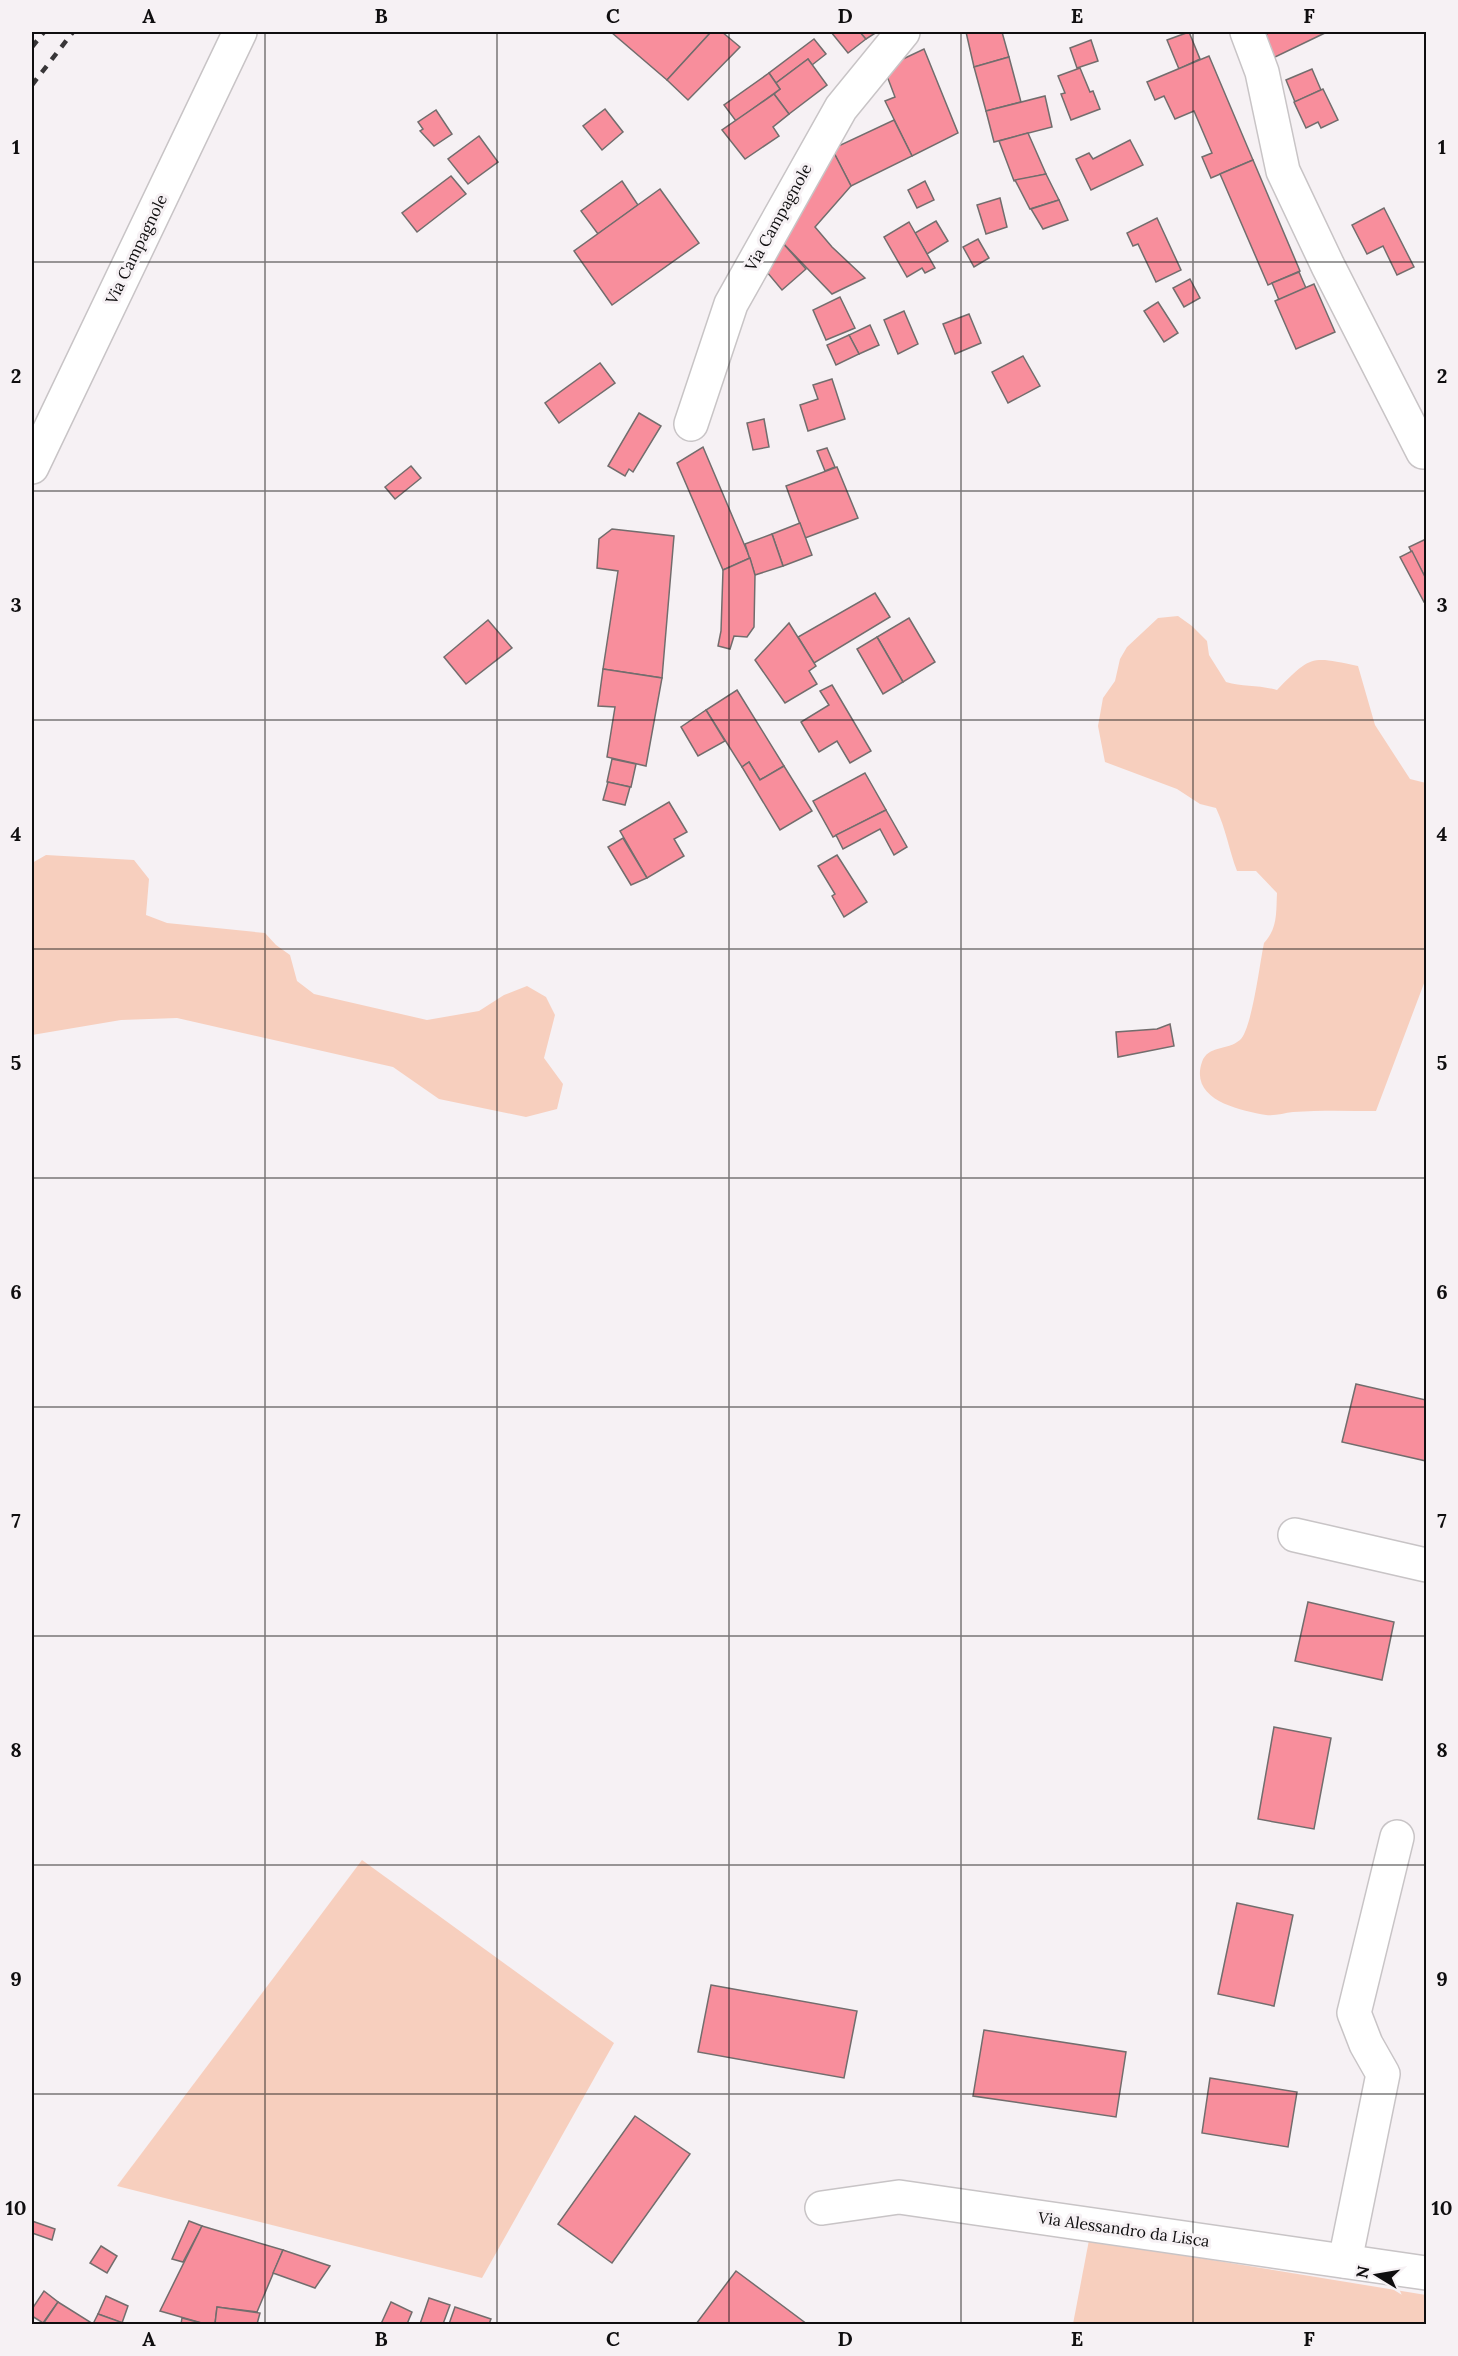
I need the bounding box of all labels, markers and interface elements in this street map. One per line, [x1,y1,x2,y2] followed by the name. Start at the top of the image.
[142,3,156,28] text: A
[374,3,388,28] text: B
[606,3,620,28] text: C
[837,3,853,28] text: D
[1071,3,1083,28] text: E
[1303,3,1315,28] text: F
[12,134,20,159] text: 1
[1438,134,1446,159] text: 1
[740,160,816,275] street label: Via Campagnole
[100,191,171,308] street label: Via Campagnole
[11,363,21,388] text: 2
[1437,363,1447,388] text: 2
[10,592,22,617] text: 3
[1436,592,1448,617] text: 3
[11,821,22,846] text: 4
[1437,821,1448,846] text: 4
[11,1050,22,1075] text: 5
[1437,1050,1448,1075] text: 5
[10,1279,22,1304] text: 6
[1436,1279,1448,1304] text: 6
[11,1508,21,1533] text: 7
[1437,1508,1447,1533] text: 7
[10,1737,22,1762] text: 8
[1436,1737,1448,1762] text: 8
[10,1966,22,1991] text: 9
[1436,1966,1448,1991] text: 9
[6,2195,26,2220] text: 10
[1432,2195,1452,2220] text: 10
[1036,2207,1211,2251] street label: Via Alessandro da Lisca
[1347,2245,1407,2305] north arrow
[1351,2264,1373,2280] text: N
[142,2326,156,2351] text: A
[374,2326,388,2351] text: B
[606,2326,620,2351] text: C
[837,2326,853,2351] text: D
[1071,2326,1083,2351] text: E
[1303,2326,1315,2351] text: F

